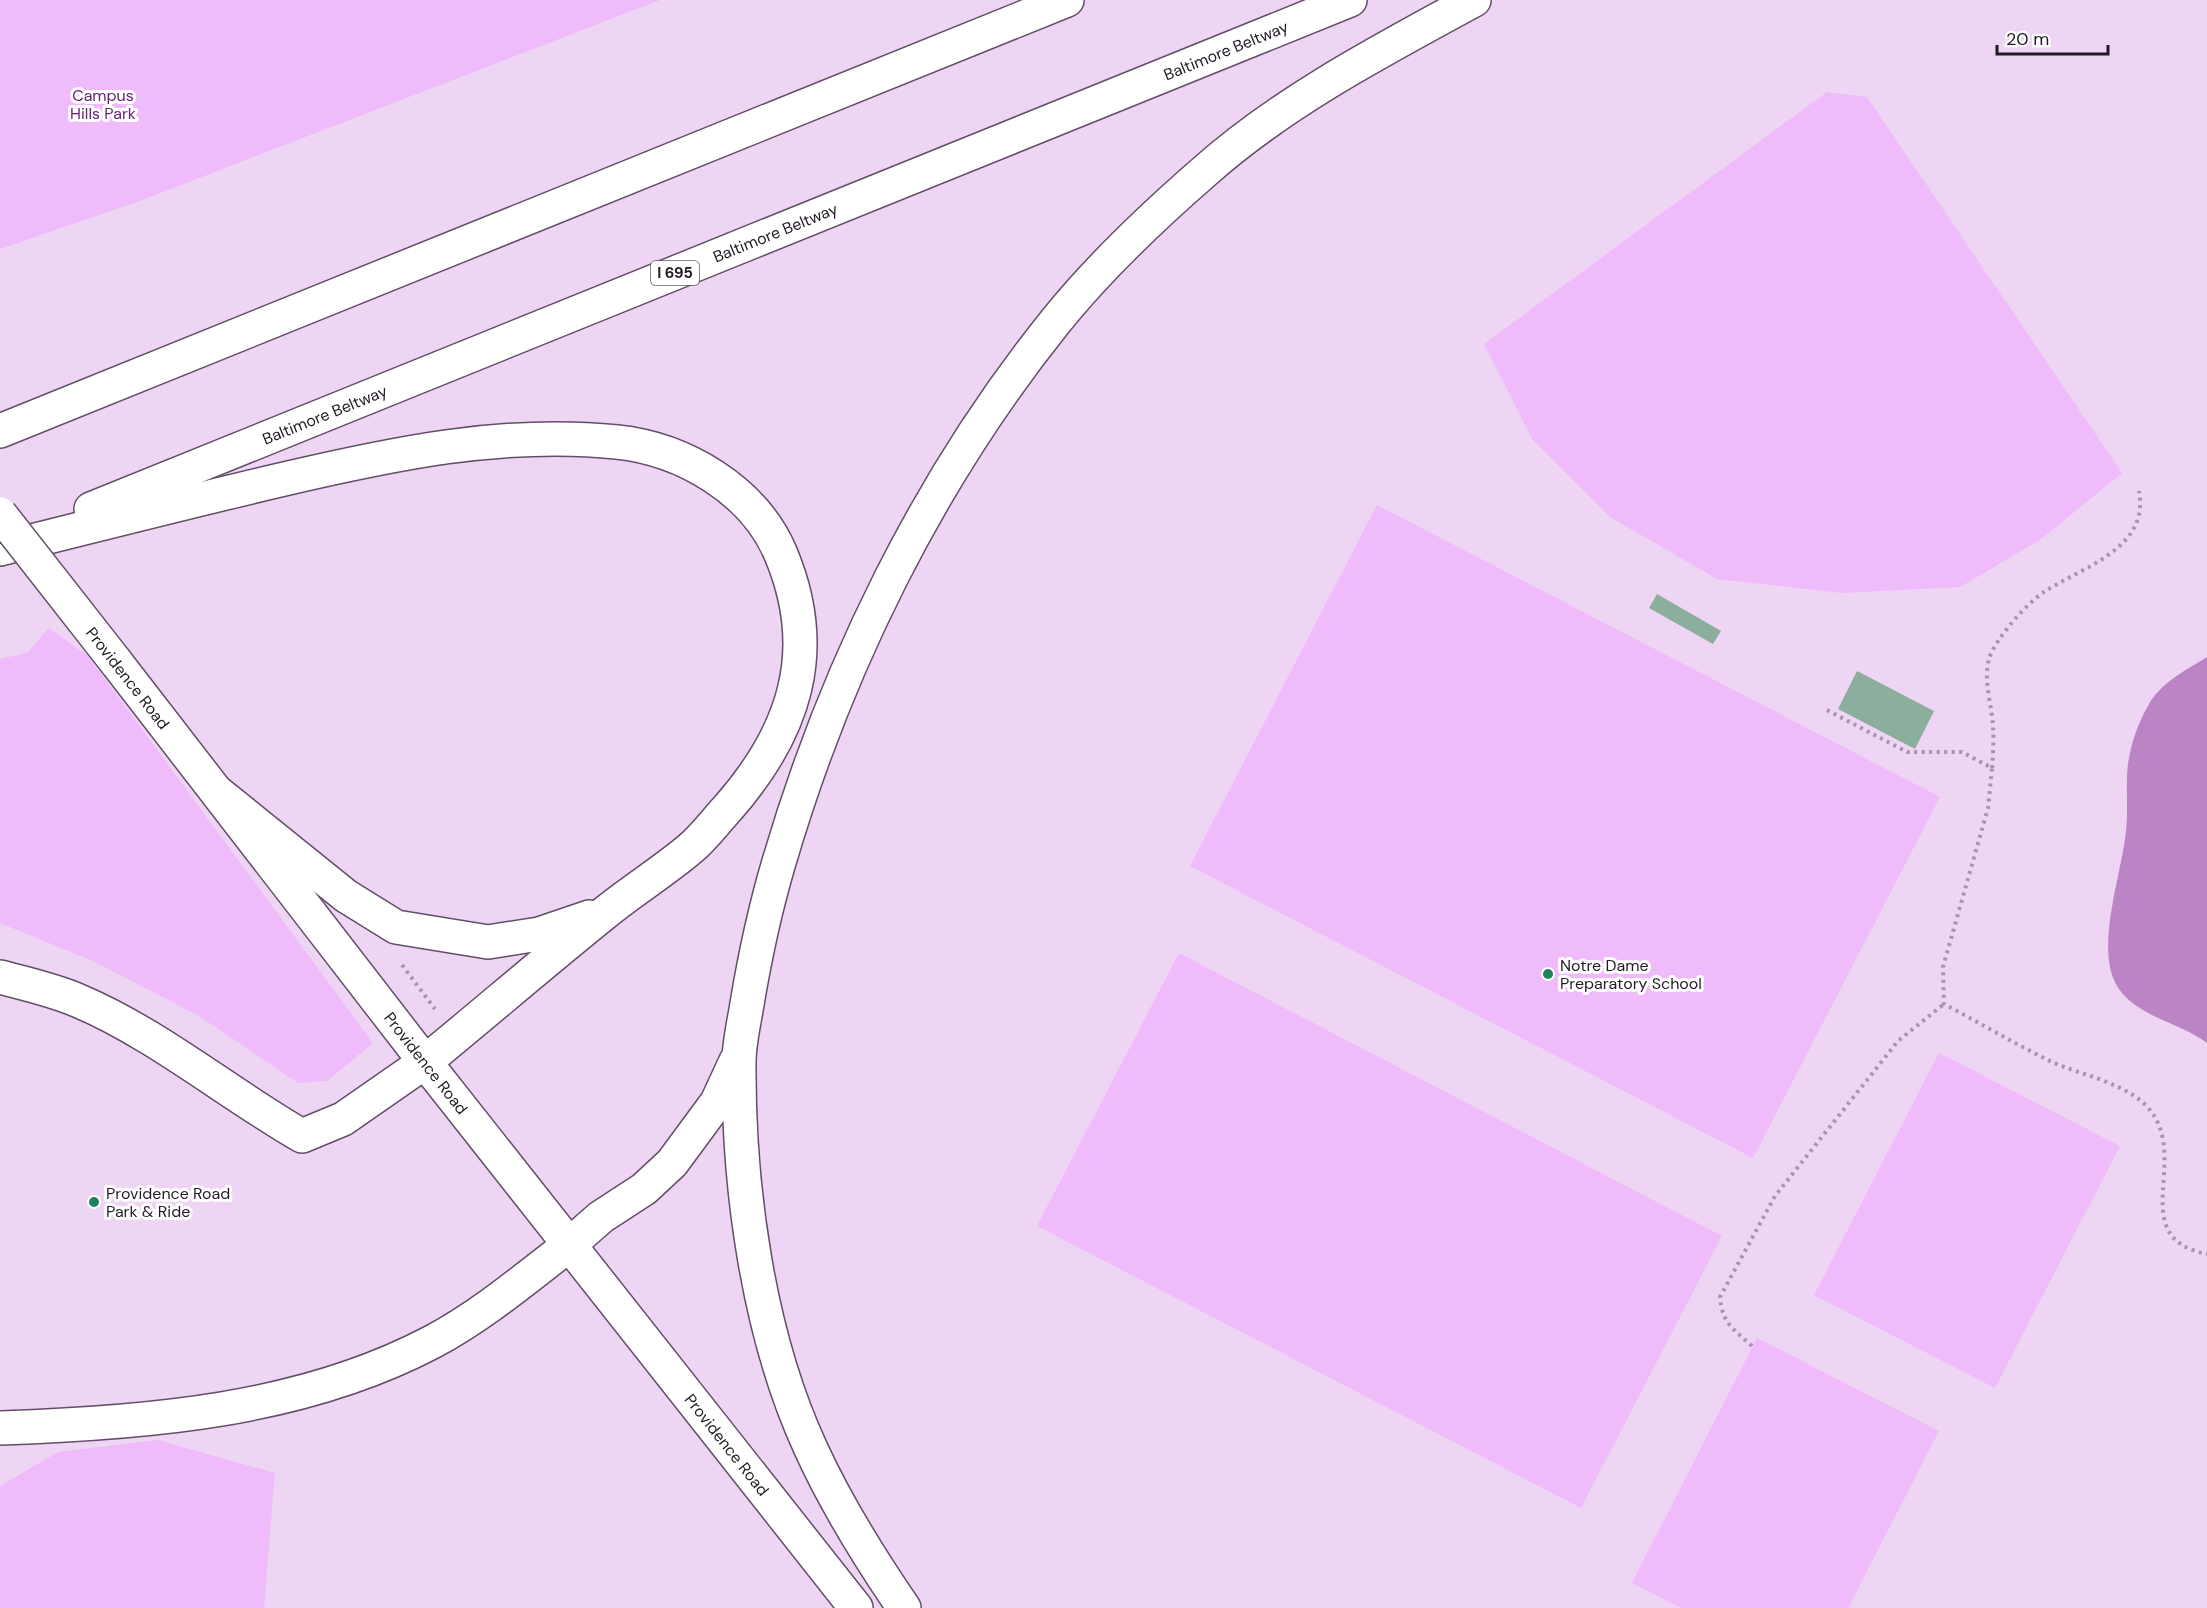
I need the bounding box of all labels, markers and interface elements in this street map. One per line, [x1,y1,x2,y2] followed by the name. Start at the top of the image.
[1160,16,1292,85] street label: Baltimore Beltway
[1997,18,2108,56] scale bar
[2006,27,2049,51] text: 20 m
[70,85,136,124] park label: Campus Hills Park
[710,198,841,267] street label: Baltimore Beltway
[651,261,699,285] road number: I 695
[259,380,390,450] street label: Baltimore Beltway
[81,623,174,734] street label: Providence Road
[1560,955,1702,994] place label: Notre Dame Preparatory School
[1541,967,1555,981] marker: Notre Dame Preparatory School
[379,1008,472,1119] street label: Providence Road
[106,1183,230,1222] place label: Providence Road Park & Ride
[87,1195,101,1209] marker: Providence Road Park & Ride
[680,1390,773,1500] street label: Providence Road

